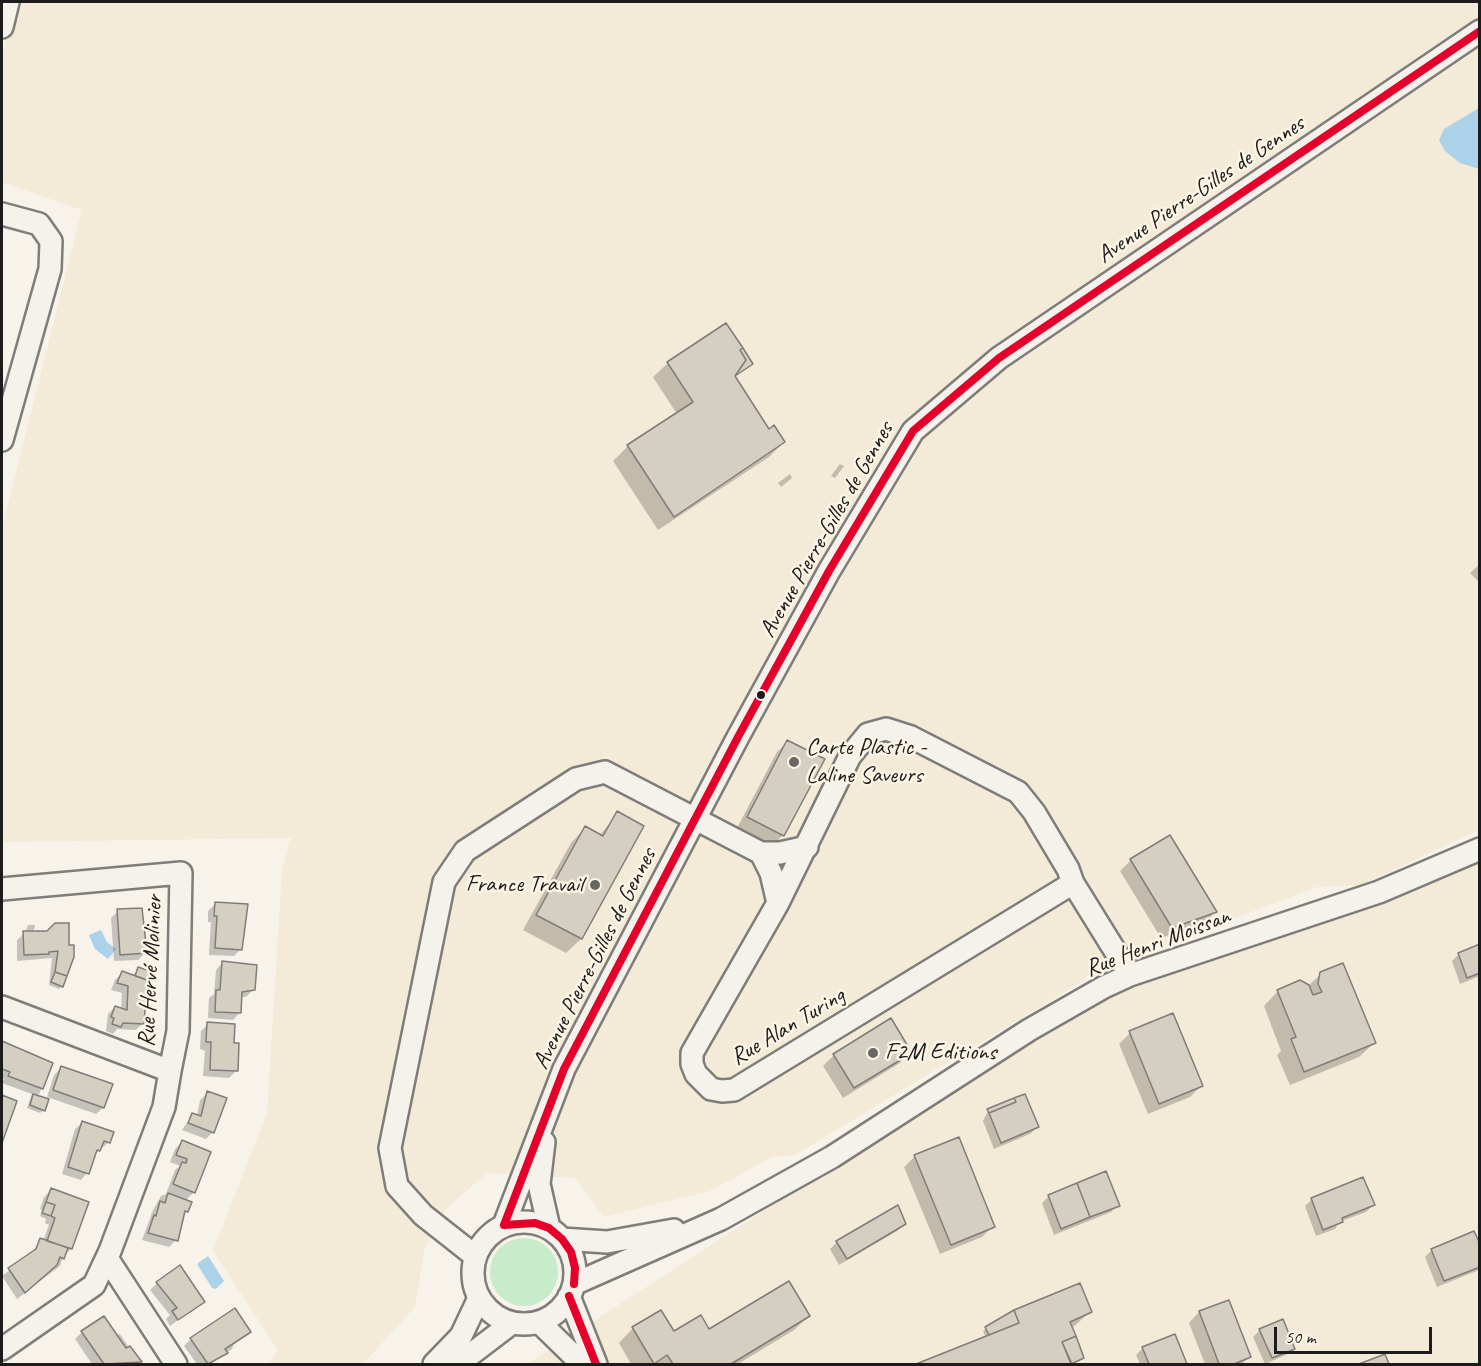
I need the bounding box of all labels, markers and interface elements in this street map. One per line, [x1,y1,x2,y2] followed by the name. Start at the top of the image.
[1092,110,1310,270] street label: Avenue Pierre-Gilles de Gennes
[754,417,900,643] street label: Avenue Pierre-Gilles de Gennes
[755,689,767,701] unlabelled marker
[806,734,927,790] place label: Carte Plastic - Laline Saveurs
[787,755,801,769] marker: Carte Plastic - Laline Saveurs
[527,844,663,1074] street label: Avenue Pierre-Gilles de Gennes
[466,871,583,899] place label: France Travail
[588,878,602,892] marker: France Travail
[133,894,169,1048] street label: Rue Hervé Molinier
[1081,902,1235,984] street label: Rue Henri Moissan
[726,982,850,1072] street label: Rue Alan Turing
[885,1039,996,1067] place label: F2M Editions
[866,1046,880,1060] marker: F2M Editions
[1277,1315,1434,1353] scale bar
[1285,1326,1316,1348] text: 50 m

